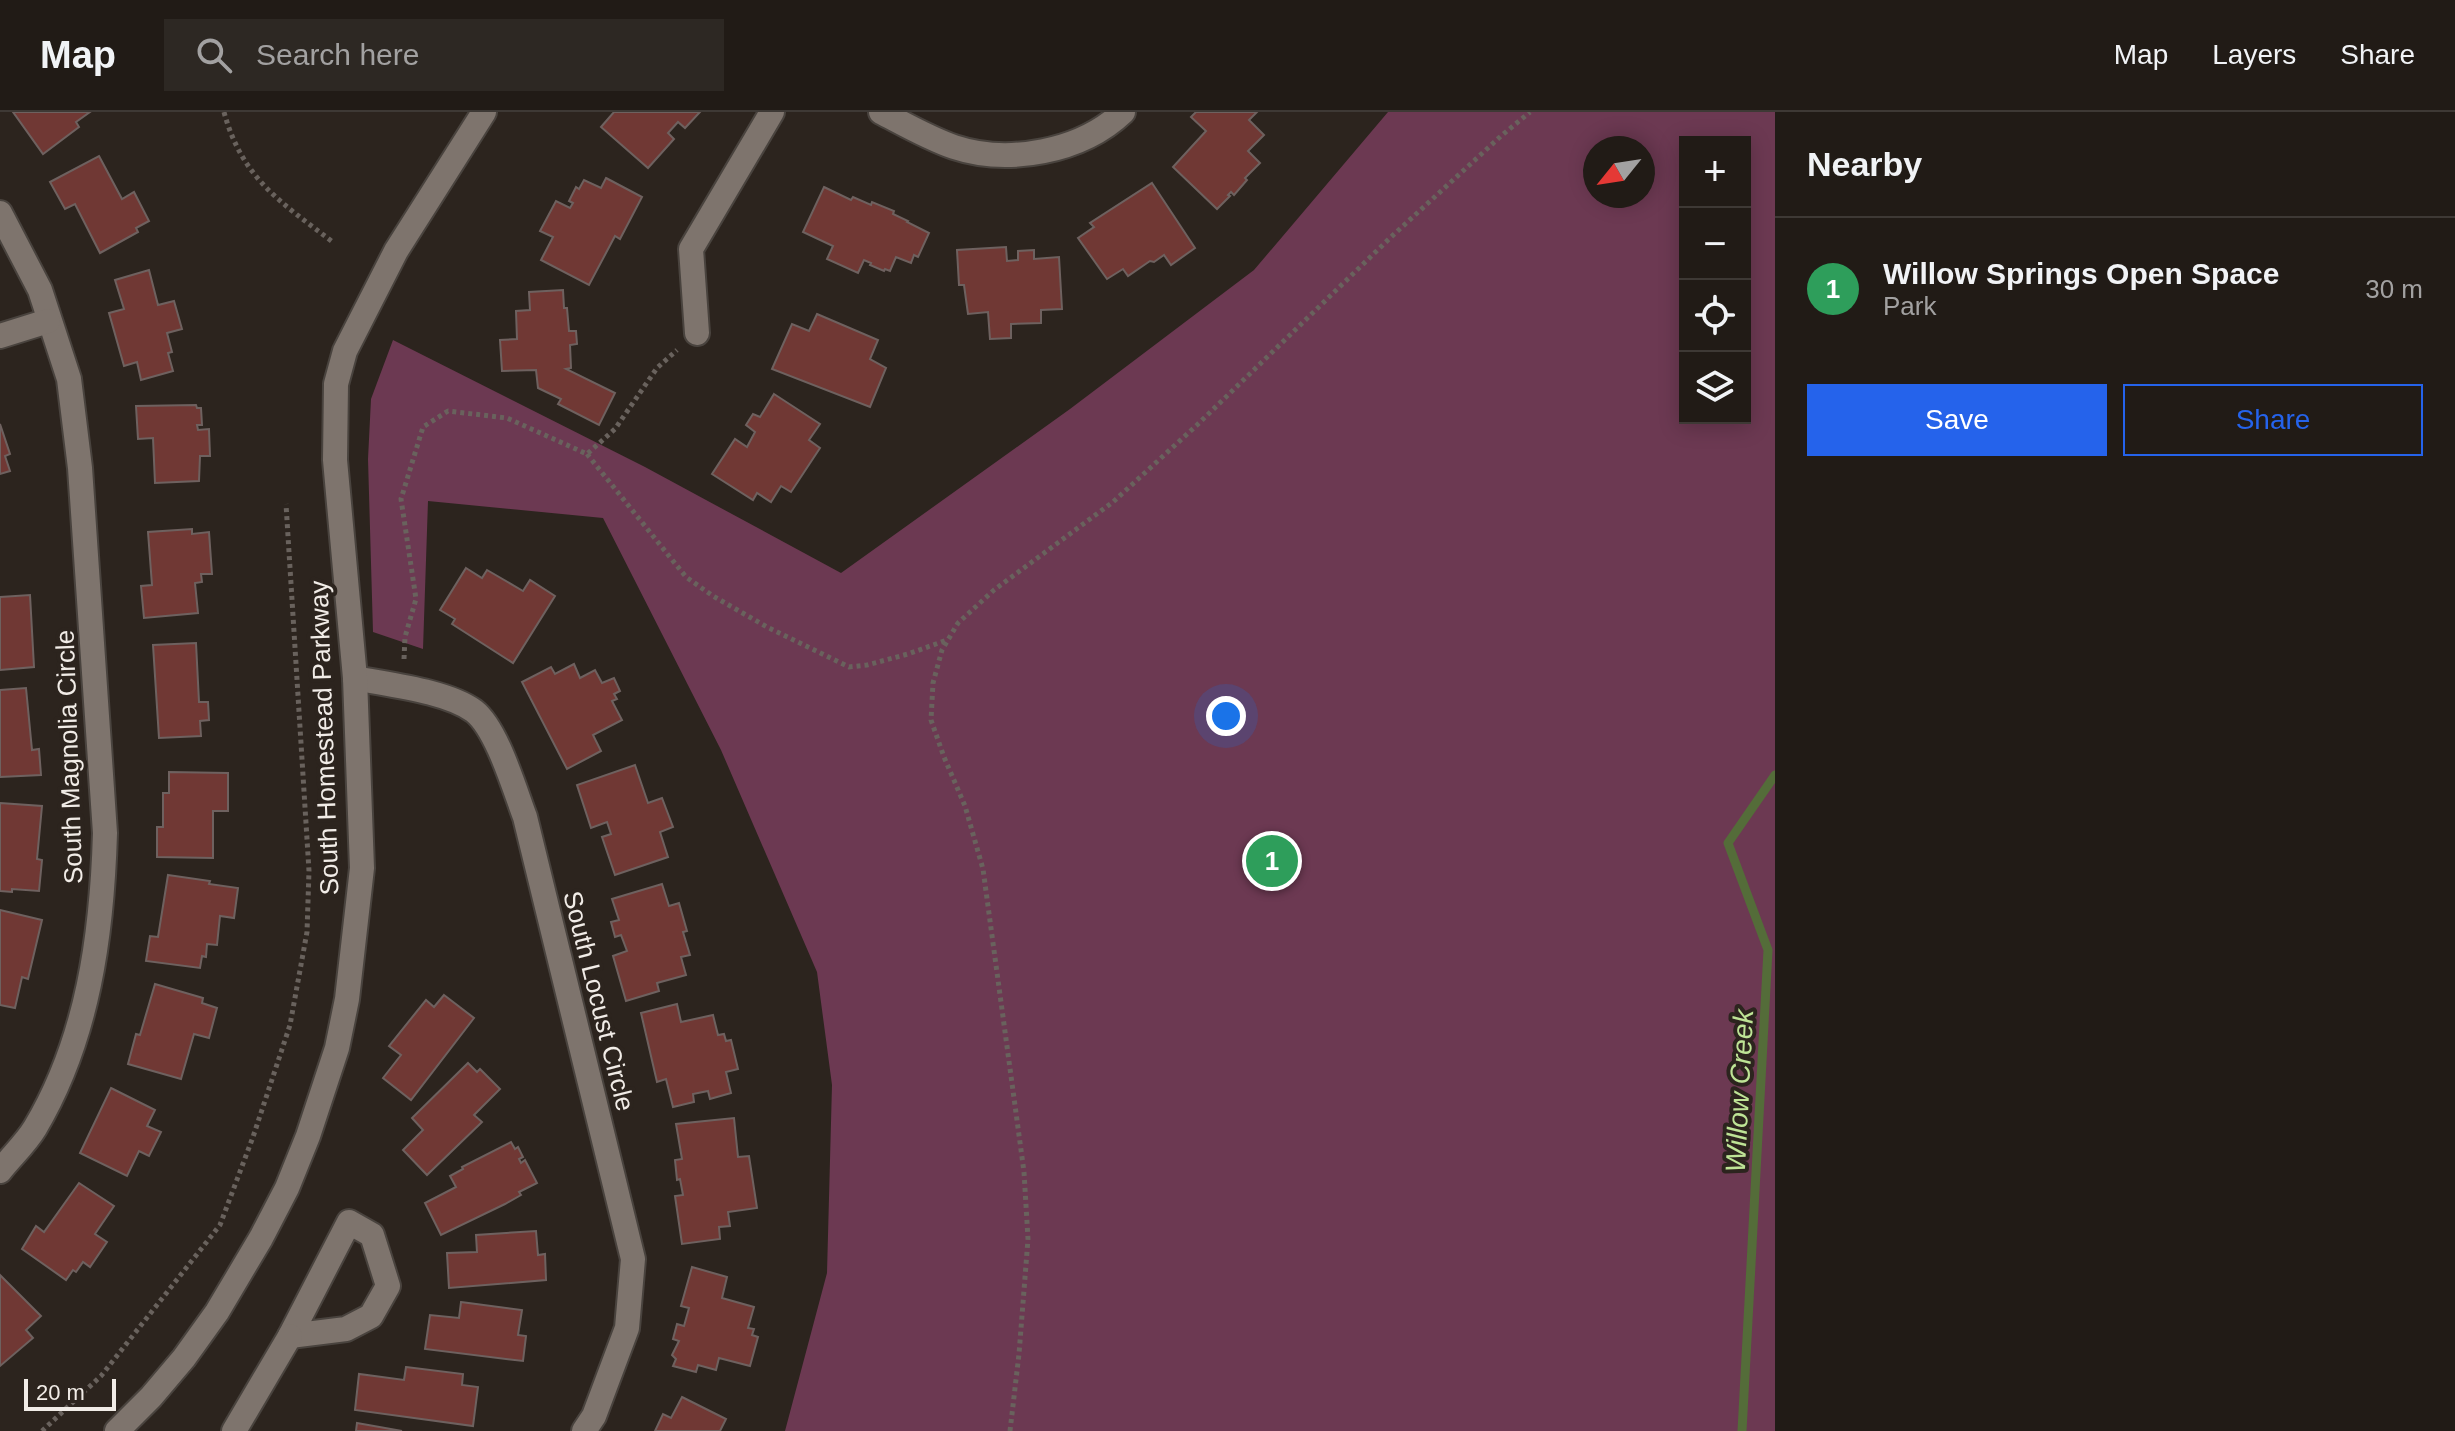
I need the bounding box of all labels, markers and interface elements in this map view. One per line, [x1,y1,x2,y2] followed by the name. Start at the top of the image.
[164,19,724,91] search box
[192,33,236,77] icon: search
[40,34,116,76] text: Map
[256,38,419,71] text: Search here
[2114,39,2168,70] text: Map
[2212,39,2296,70] text: Layers
[2340,39,2415,70] text: Share
[1583,136,1655,208] north arrow
[1679,136,1751,424] map controls
[1679,136,1751,208] button: +
[1807,145,1922,183] text: Nearby
[1679,208,1751,280] button: −
[1883,257,2279,290] text: Willow Springs Open Space
[1826,274,1840,304] text: 1
[2365,274,2423,304] text: 30 m
[1679,280,1751,352] button: locate
[1883,291,1936,321] text: Park
[1679,352,1751,424] button: layers
[1807,384,2107,456] button: Save
[2123,384,2423,456] button: Share
[304,580,344,896] street label: South Homestead Parkway
[50,629,88,885] street label: South Magnolia Circle
[1206,696,1246,736] your location
[1246,831,1298,891] pin: 1
[557,888,641,1114] street label: South Locust Circle
[1720,1007,1759,1173] water label: Willow Creek
[24,1375,116,1411] scale bar
[36,1380,85,1405] text: 20 m

